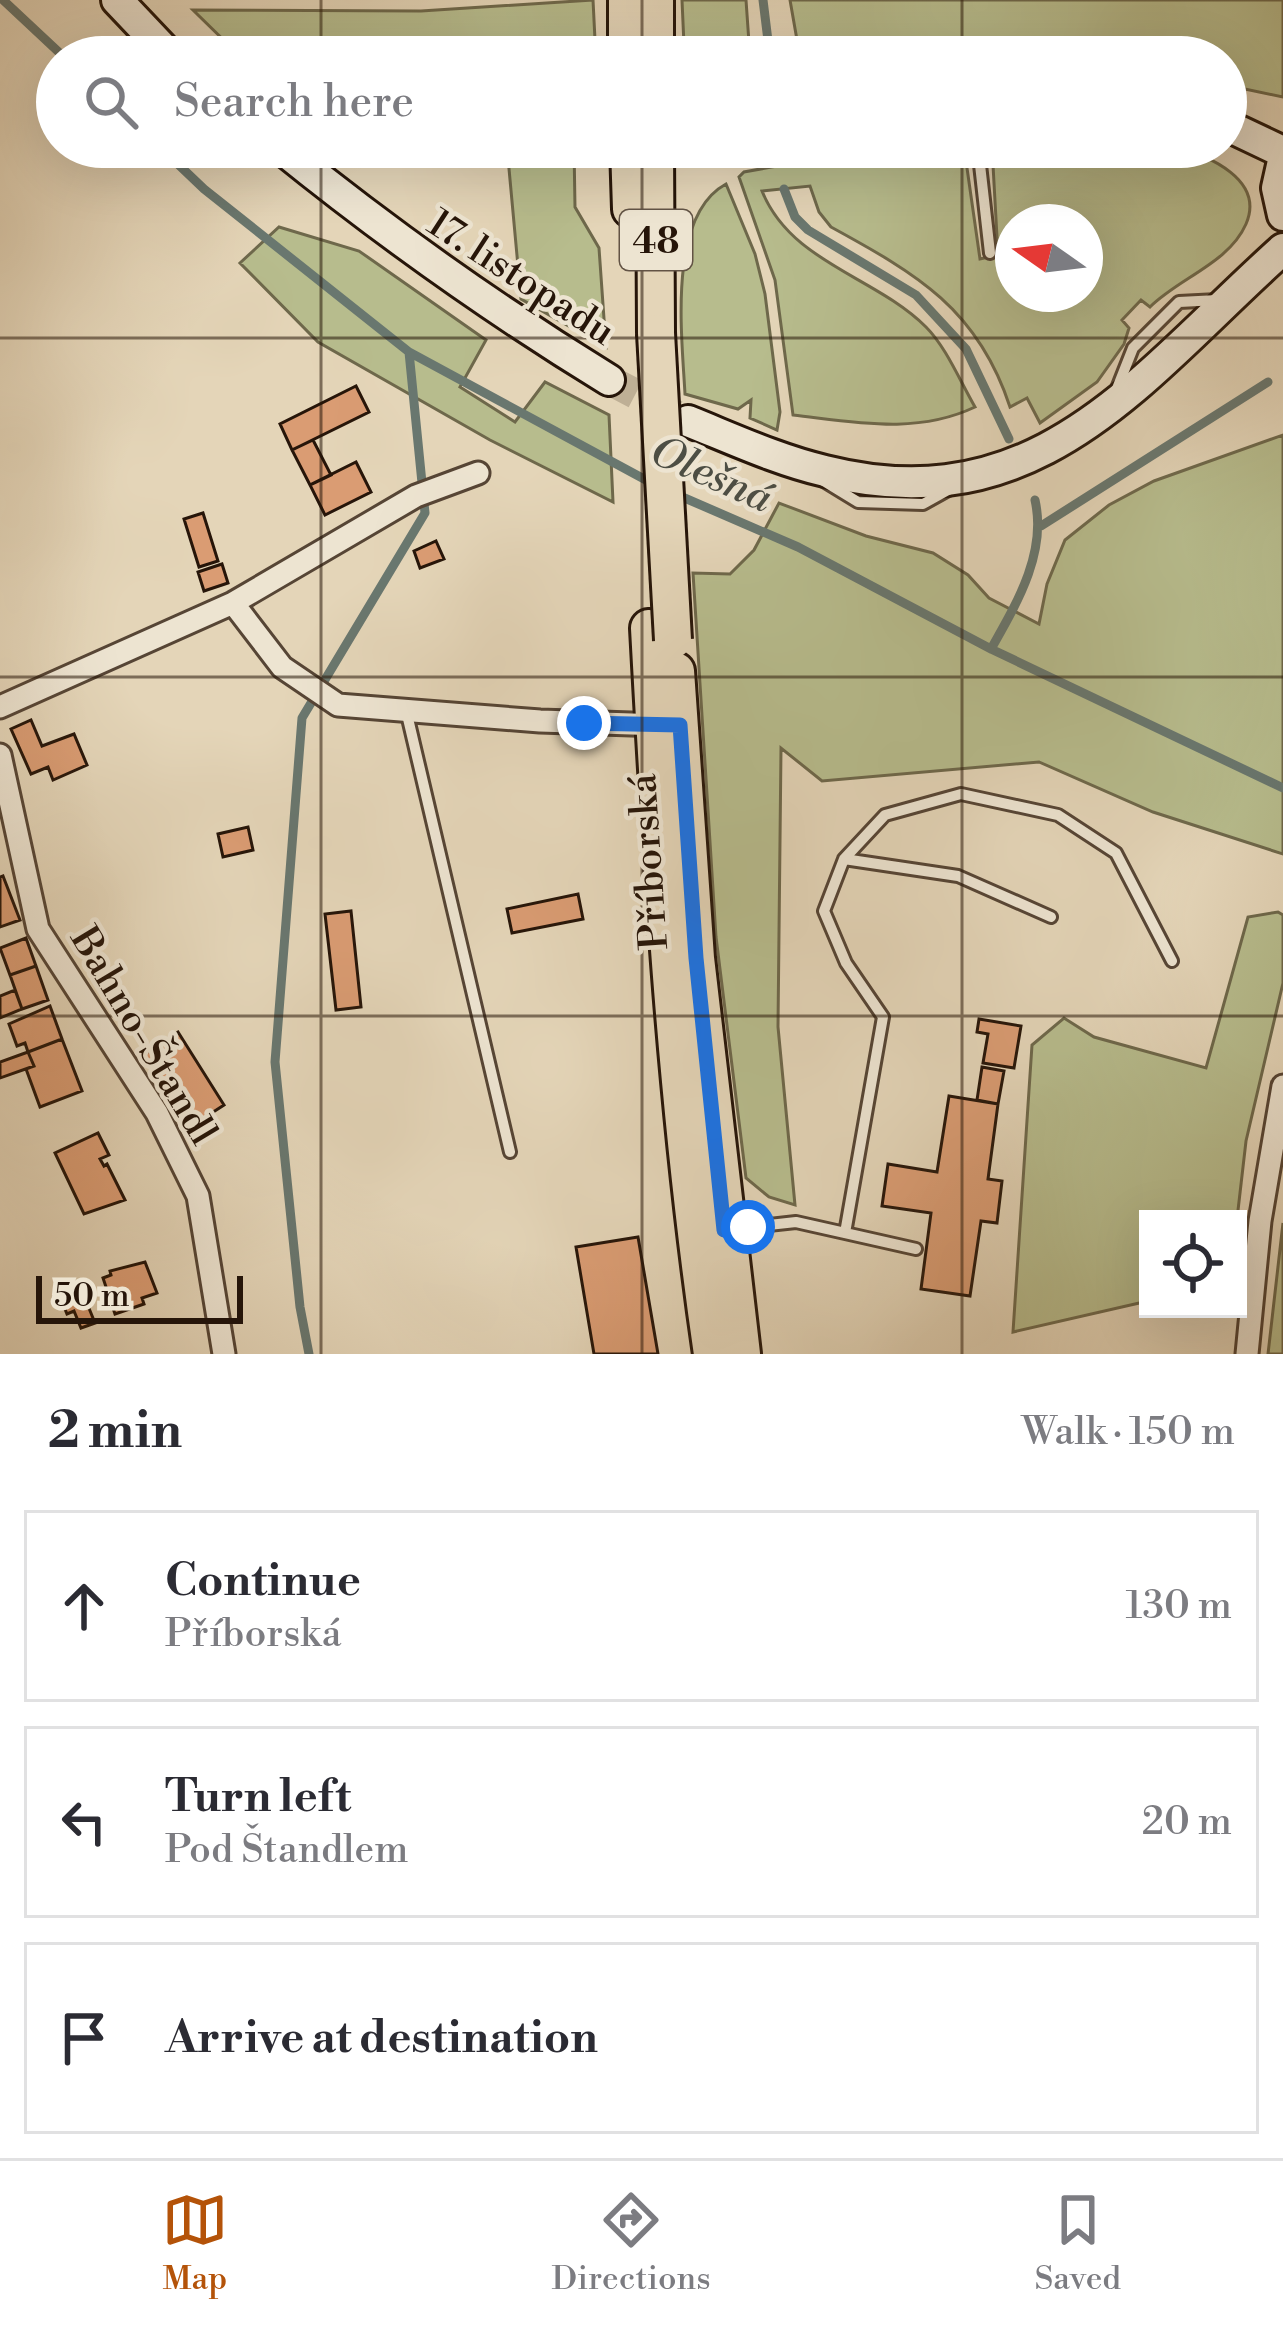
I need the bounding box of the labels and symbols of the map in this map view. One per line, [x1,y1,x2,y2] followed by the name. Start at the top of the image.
[418,199,624,357] street label: 17. listopadu
[995,204,1103,312] north arrow
[620,210,692,270] road number: 48
[642,425,781,526] water label: Olešná
[557,696,611,750] route end
[619,772,680,952] street label: Příborská
[58,916,230,1154] street label: Bahno-Štandl
[721,1200,775,1254] route start
[36,1270,243,1323] scale bar

